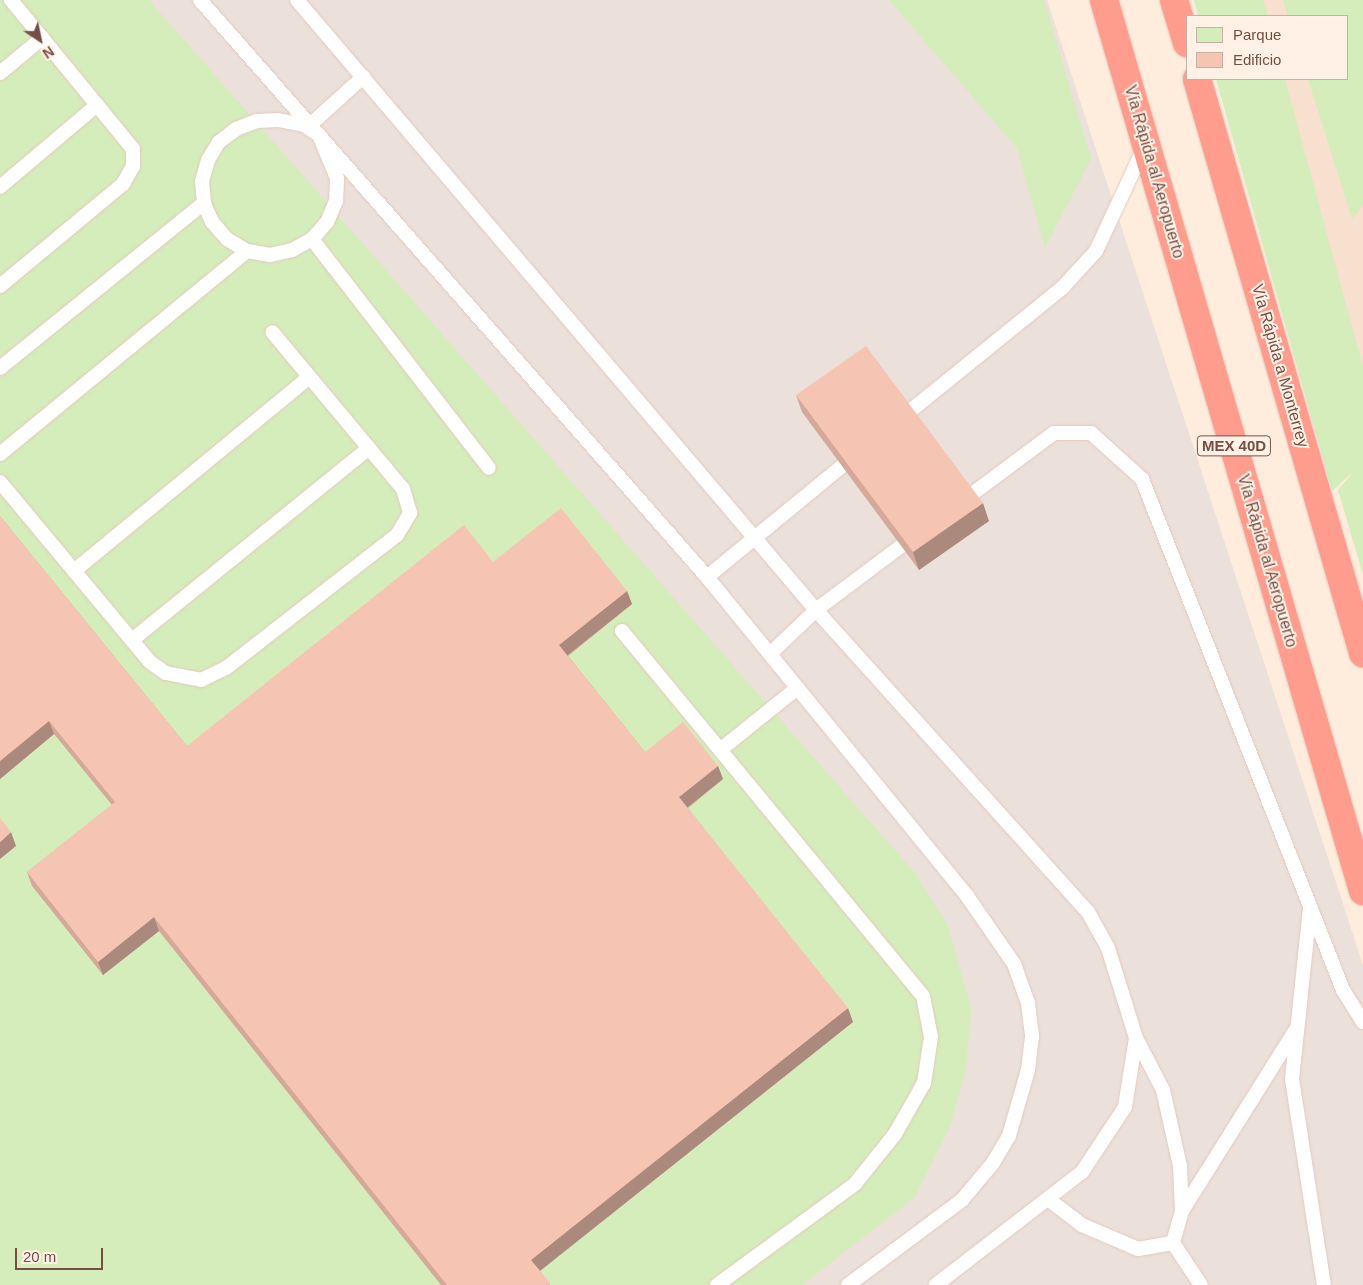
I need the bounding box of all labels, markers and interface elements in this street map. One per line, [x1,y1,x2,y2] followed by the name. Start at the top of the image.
[15,15,65,65] north arrow
[1186,15,1348,80] legend
[1233,26,1281,43] text: Parque
[40,43,57,62] text: N
[1233,51,1281,68] text: Edificio
[1120,83,1188,261] street label: Vía Rápida al Aeropuerto
[1247,282,1313,450] street label: Vía Rápida a Monterrey
[1196,434,1272,458] road number: MEX 40D
[1233,472,1301,650] street label: Vía Rápida al Aeropuerto
[18,1238,105,1270] scale bar
[23,1248,56,1265] text: 20 m

